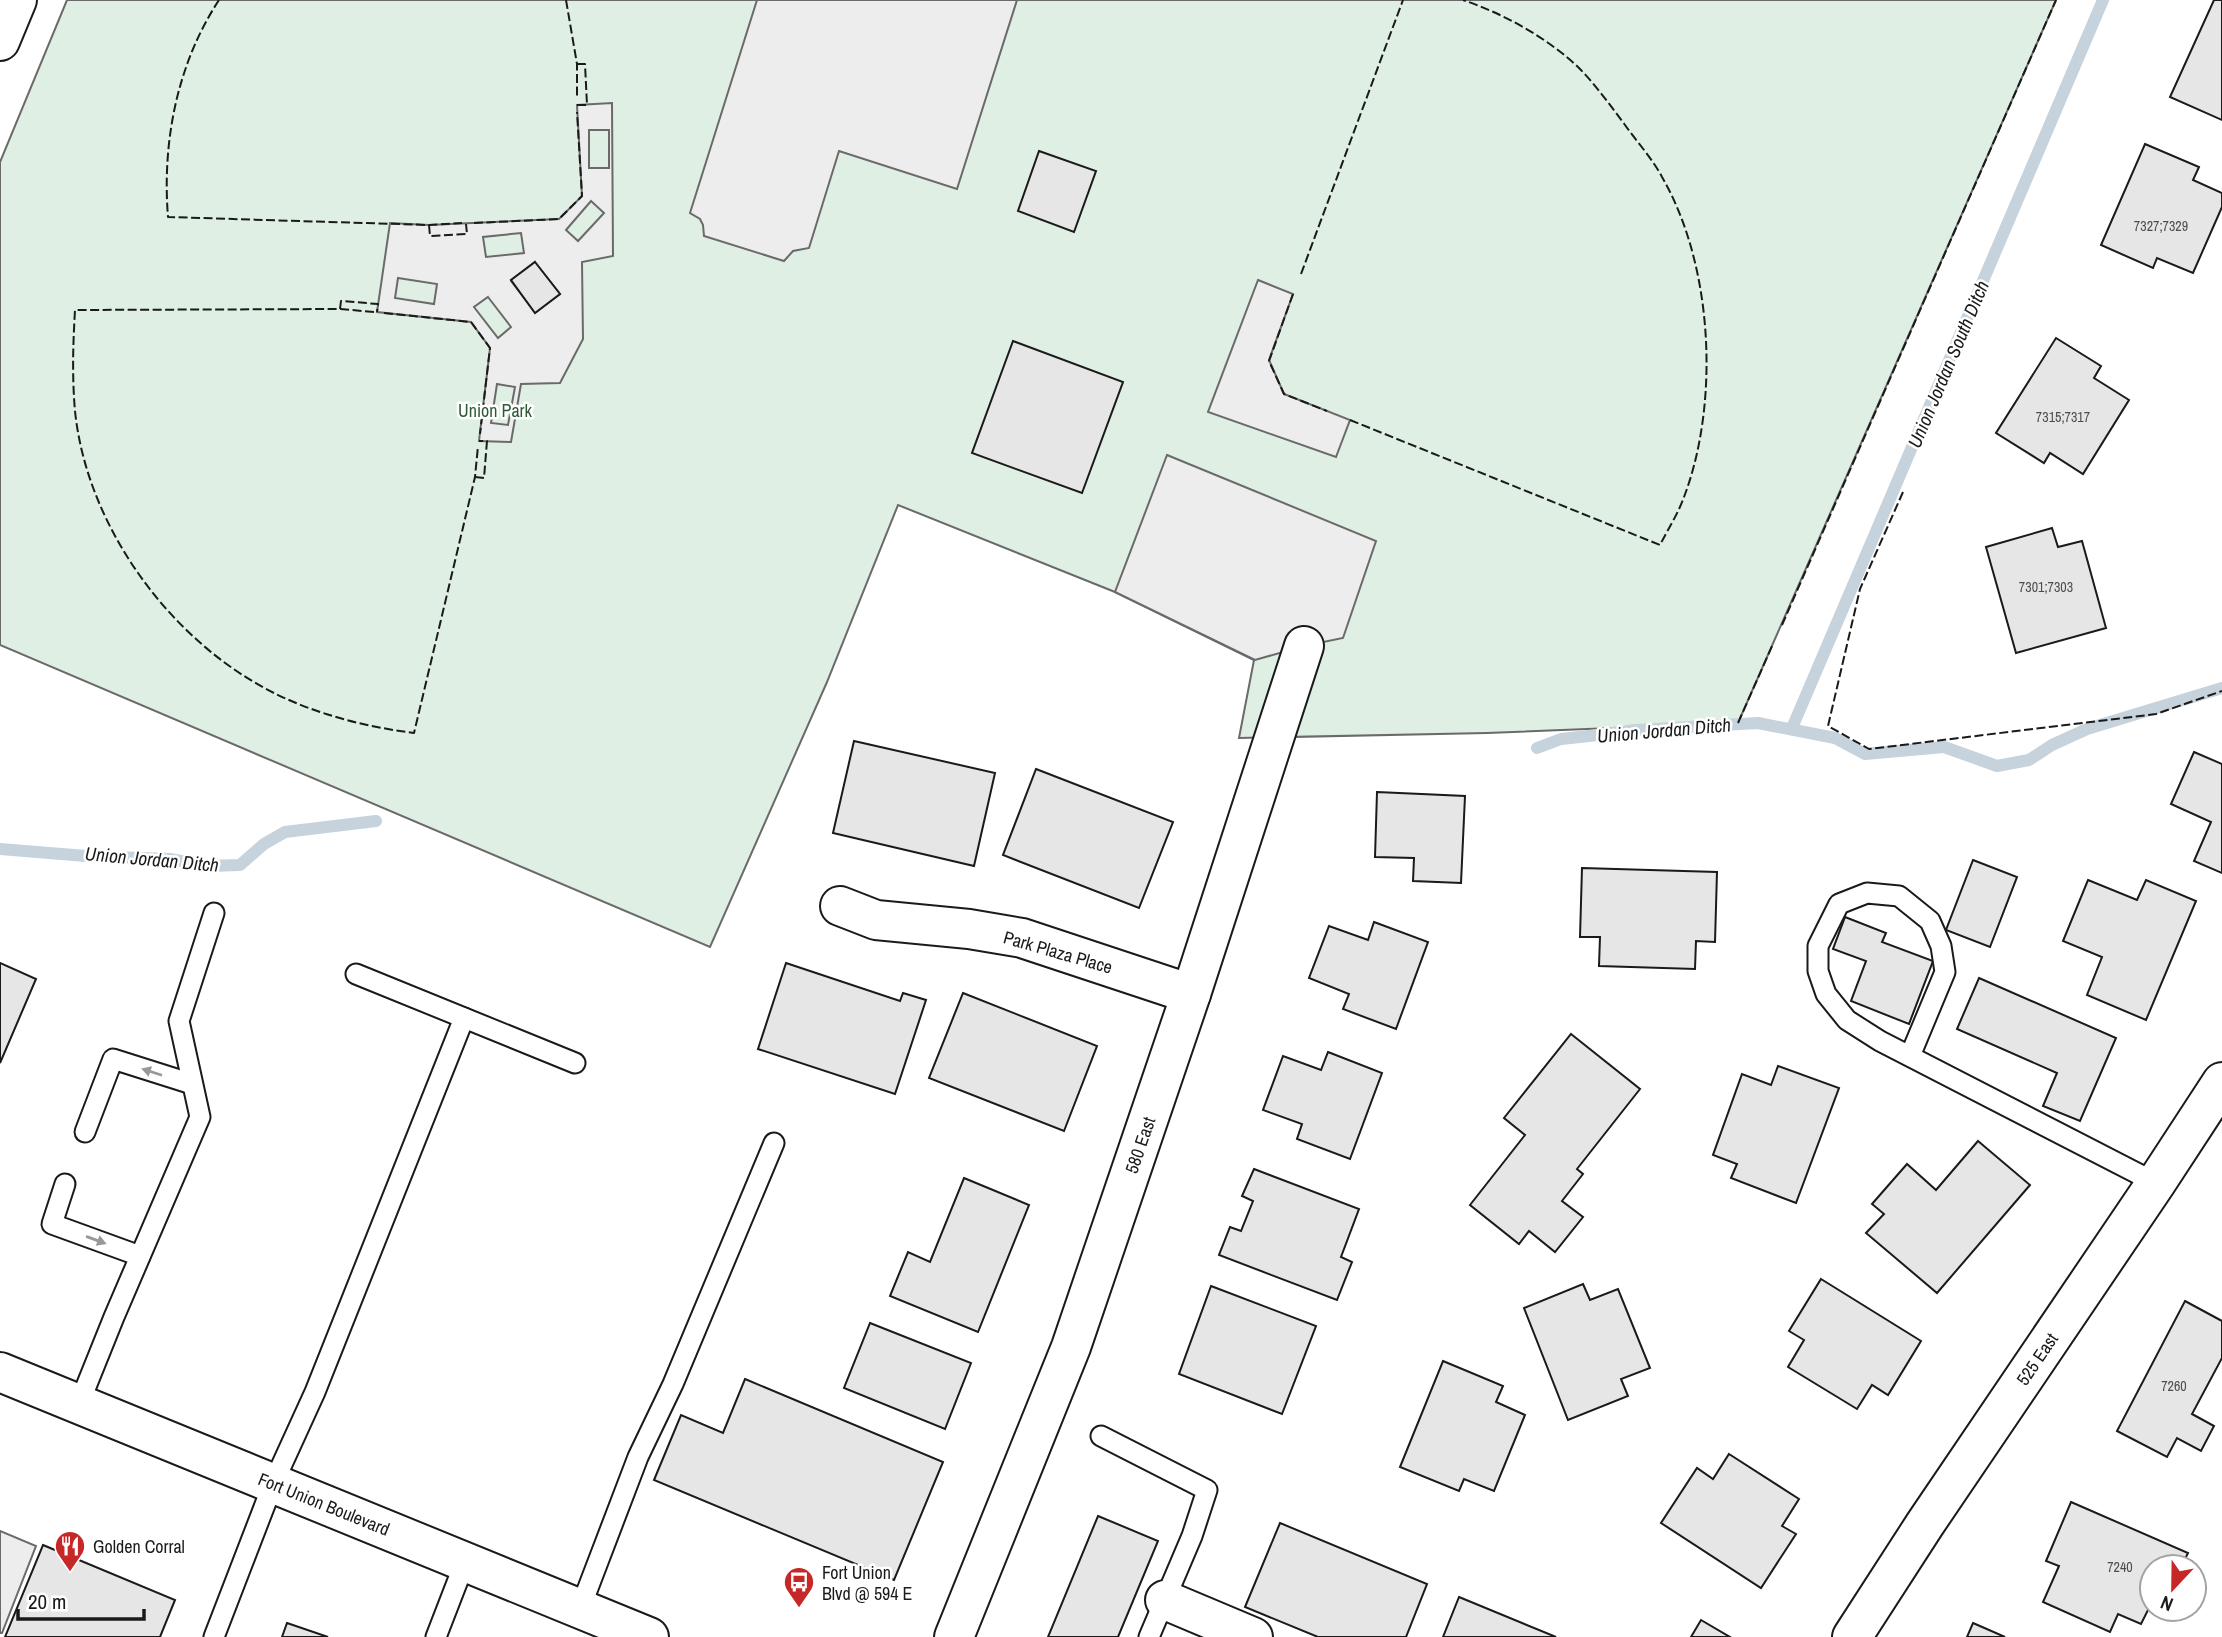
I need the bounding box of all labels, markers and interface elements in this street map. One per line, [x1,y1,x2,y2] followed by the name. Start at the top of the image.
[2134,217,2188,235] house number: 7327;7329
[1901,276,1995,452] water label: Union Jordan South Ditch
[458,398,533,423] park label: Union Park
[2036,408,2090,426] house number: 7315;7317
[2019,578,2073,596] house number: 7301;7303
[1596,711,1732,749] water label: Union Jordan Ditch
[84,840,220,878] water label: Union Jordan Ditch
[1001,924,1115,980] street label: Park Plaza Place
[142,1066,163,1076] one-way arrow
[1119,1113,1161,1177] street label: 580 East
[86,1235,107,1246] one-way arrow
[2010,1328,2064,1390] street label: 525 East
[2161,1377,2187,1395] house number: 7260
[255,1466,393,1542] street label: Fort Union Boulevard
[53,1529,87,1573] restaurant icon: Golden Corral
[93,1534,185,1559] place label: Golden Corral
[2138,1553,2208,1623] north arrow
[2107,1558,2133,1576] house number: 7240
[822,1560,912,1606] place label: Fort Union Blvd @ 594 E
[782,1565,816,1609] bus stop icon: Fort Union Blvd @ 594 E
[18,1578,144,1622] scale bar
[28,1587,66,1616] text: 20 m
[2157,1590,2177,1618] text: N

